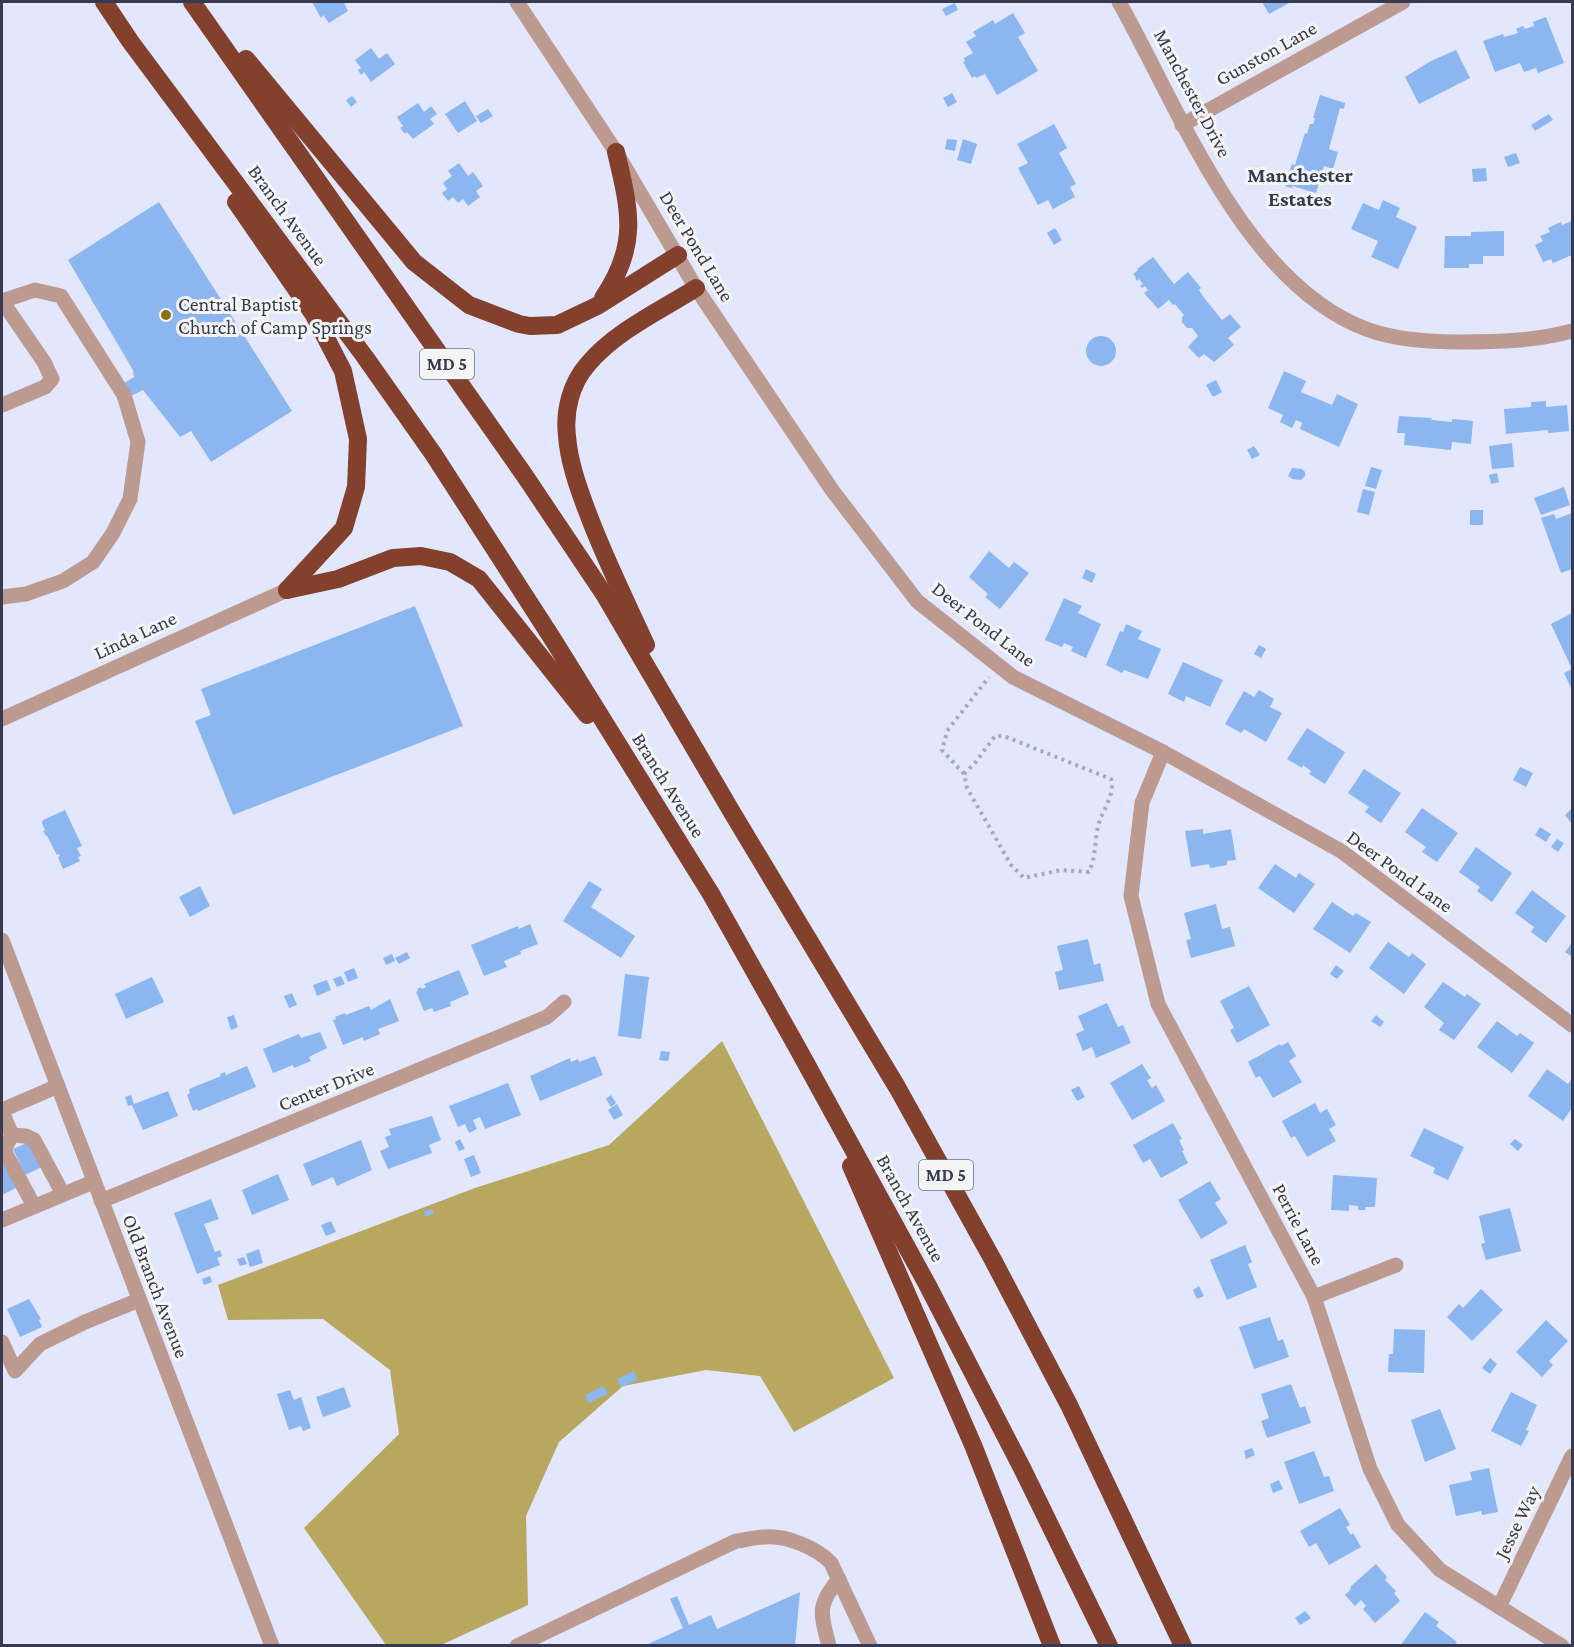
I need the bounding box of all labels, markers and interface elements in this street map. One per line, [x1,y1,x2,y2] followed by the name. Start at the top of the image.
[1212,16,1320,90] street label: Gunston Lane
[1150,25,1236,161] street label: Manchester Drive
[244,160,332,270] street label: Branch Avenue
[1247,163,1353,211] district label: Manchester Estates
[655,187,739,305] street label: Deer Pond Lane
[178,293,372,339] place label: Central Baptist Church of Camp Springs
[159,308,173,322] marker: Central Baptist Church of Camp Springs
[420,349,474,379] road number: MD 5
[928,577,1040,671] street label: Deer Pond Lane
[90,606,180,664] street label: Linda Lane
[628,729,710,842] street label: Branch Avenue
[1343,825,1457,917] street label: Deer Pond Lane
[275,1057,377,1115] street label: Center Drive
[872,1151,950,1266] street label: Branch Avenue
[919,1160,973,1190] road number: MD 5
[1268,1179,1330,1269] street label: Perrie Lane
[118,1211,194,1361] street label: Old Branch Avenue
[1489,1481,1545,1564] street label: Jesse Way

